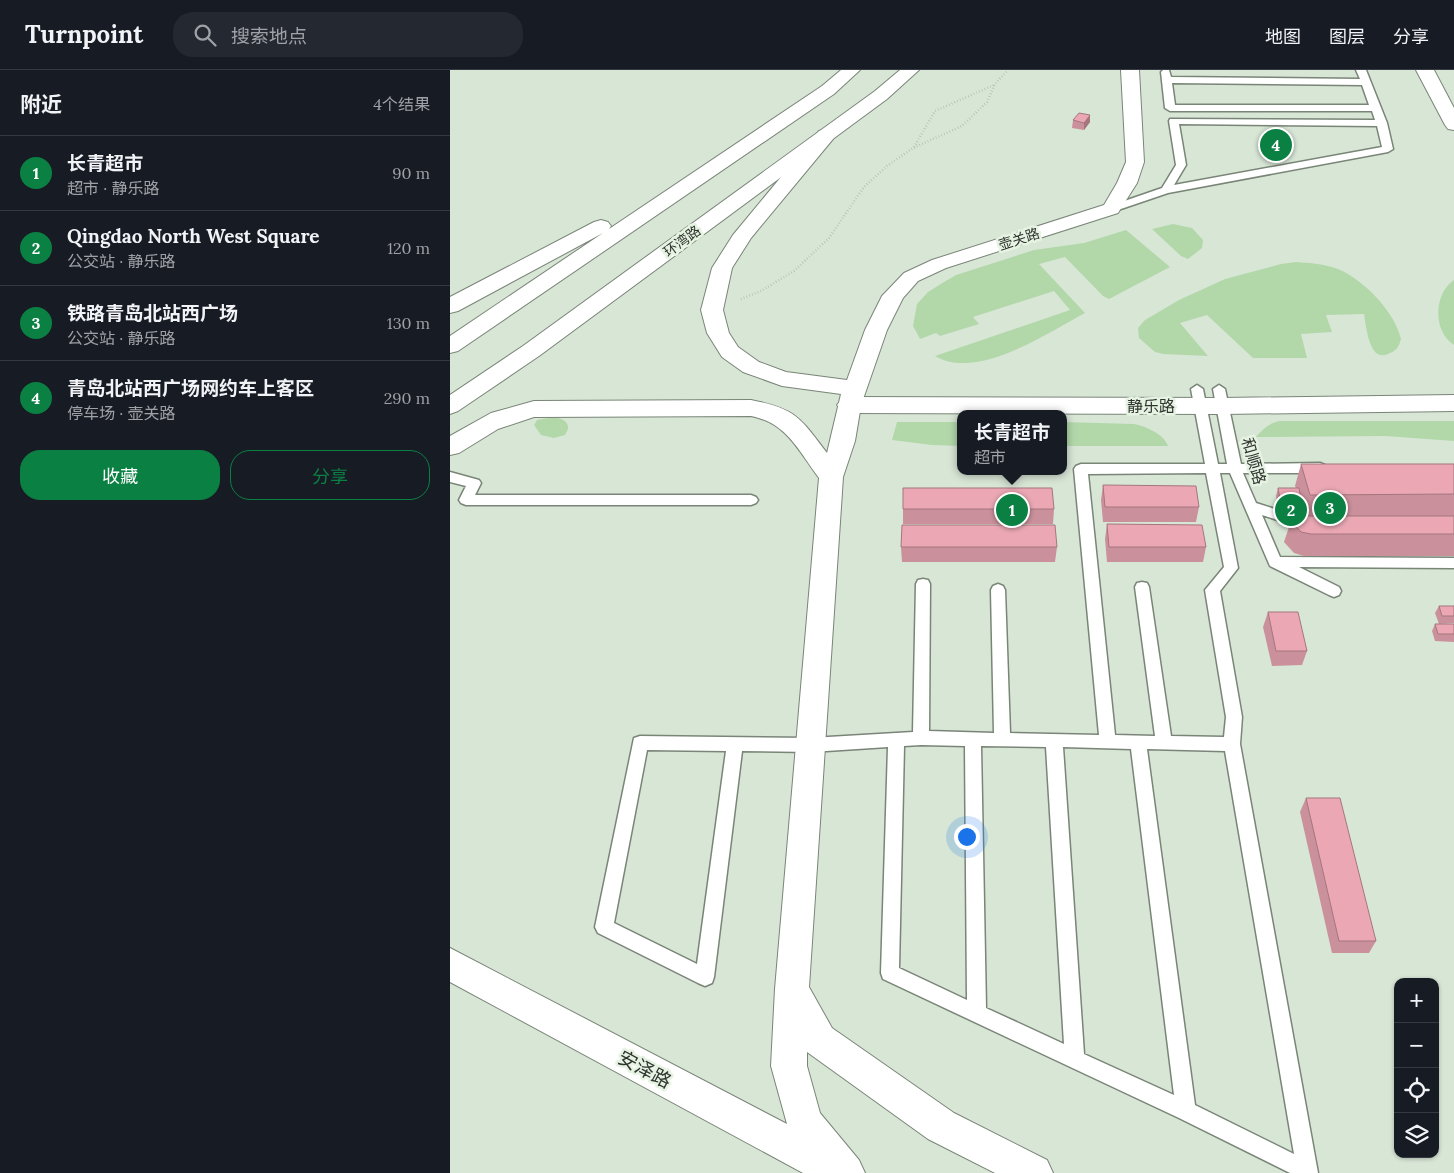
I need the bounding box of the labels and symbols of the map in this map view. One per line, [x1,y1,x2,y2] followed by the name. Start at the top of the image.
[1260,126,1292,164] pin: 4
[660,221,704,261] street label: 环湾路
[996,224,1042,254] street label: 壶关路
[1127,396,1175,416] street label: 静乐路
[1238,435,1270,487] street label: 和顺路
[1314,489,1346,527] pin: 3
[996,491,1028,529] pin: 1
[1275,491,1307,529] pin: 2
[954,824,980,850] your location
[614,1045,676,1093] street label: 安泽路

